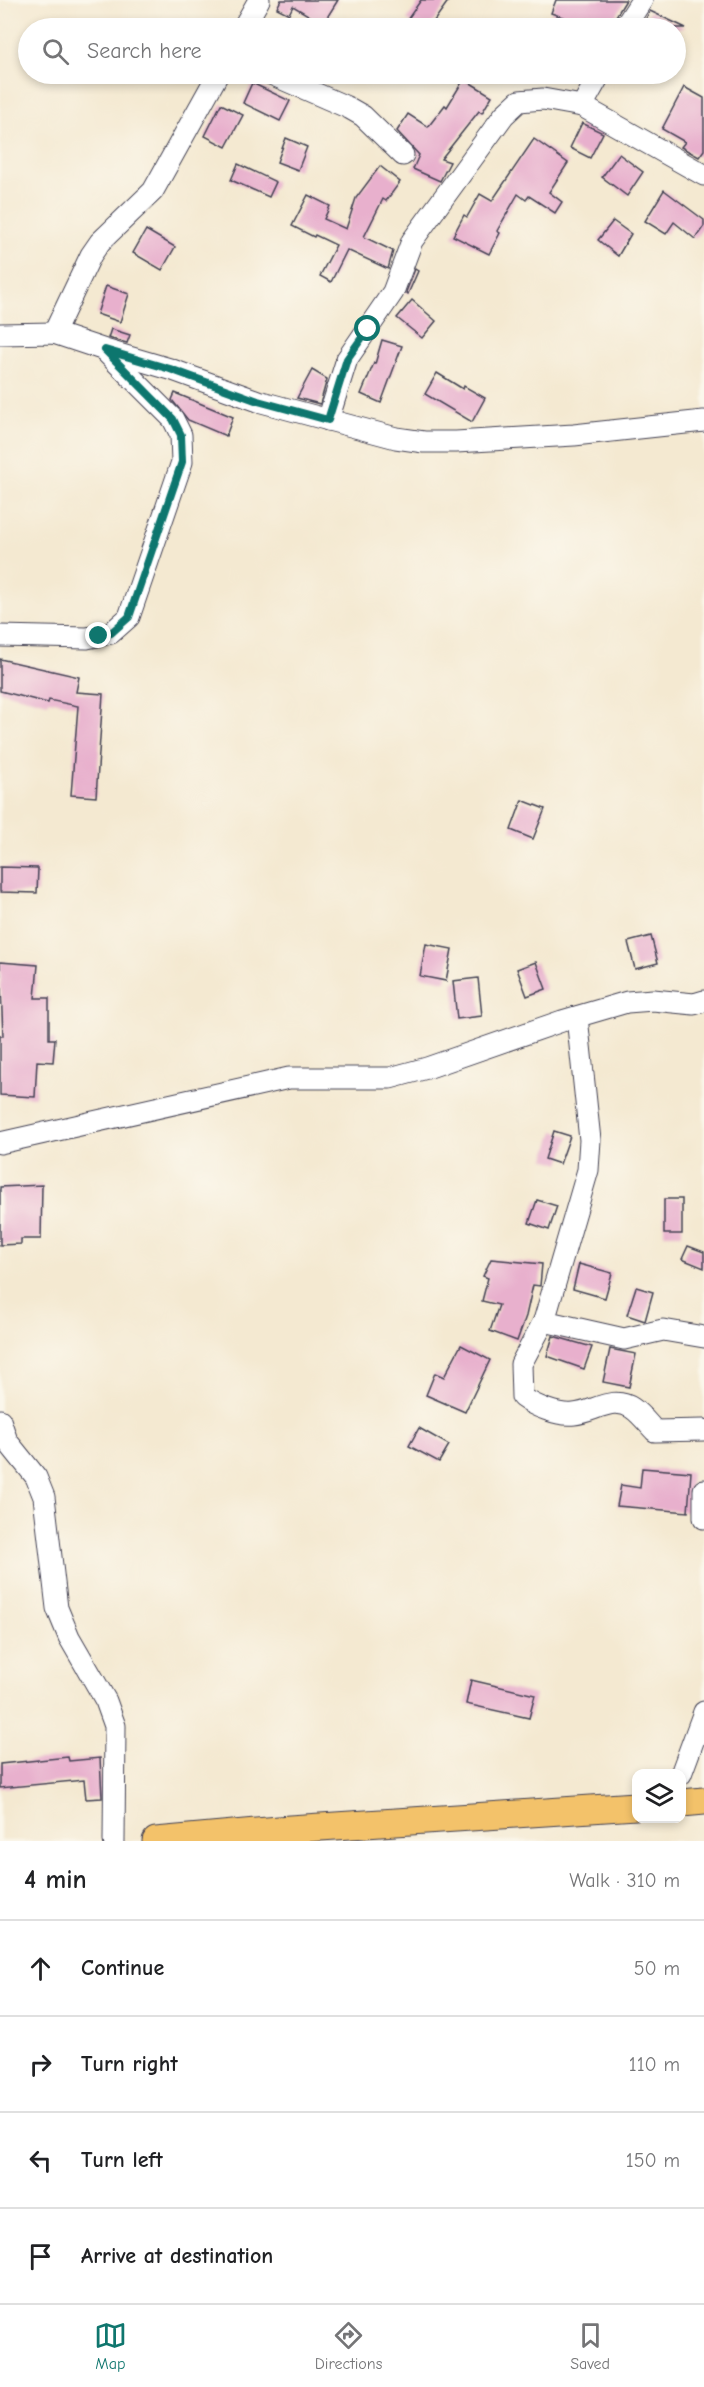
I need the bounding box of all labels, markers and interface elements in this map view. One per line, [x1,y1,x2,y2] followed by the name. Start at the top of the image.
[18,18,686,84] search box
[39,35,72,68] icon: search
[87,38,202,64] text: Search here
[354,315,380,341] route start
[85,622,111,648] route end
[632,1769,686,1823] map controls
[632,1769,686,1823] button: layers
[24,1865,87,1895] text: 4 min
[569,1869,680,1892] text: Walk · 310 m
[24,1952,57,1985] icon: ahead
[81,1955,164,1981] text: Continue
[634,1957,680,1980] text: 50 m
[24,2048,57,2081] icon: right
[81,2051,178,2077] text: Turn right
[629,2053,680,2076] text: 110 m
[24,2144,57,2177] icon: left
[81,2147,163,2173] text: Turn left
[626,2149,680,2172] text: 150 m
[24,2240,57,2273] icon: arrive
[81,2243,273,2269] text: Arrive at destination
[94,2319,127,2373] tab: Map
[315,2319,382,2373] tab: Directions
[570,2319,610,2373] tab: Saved

